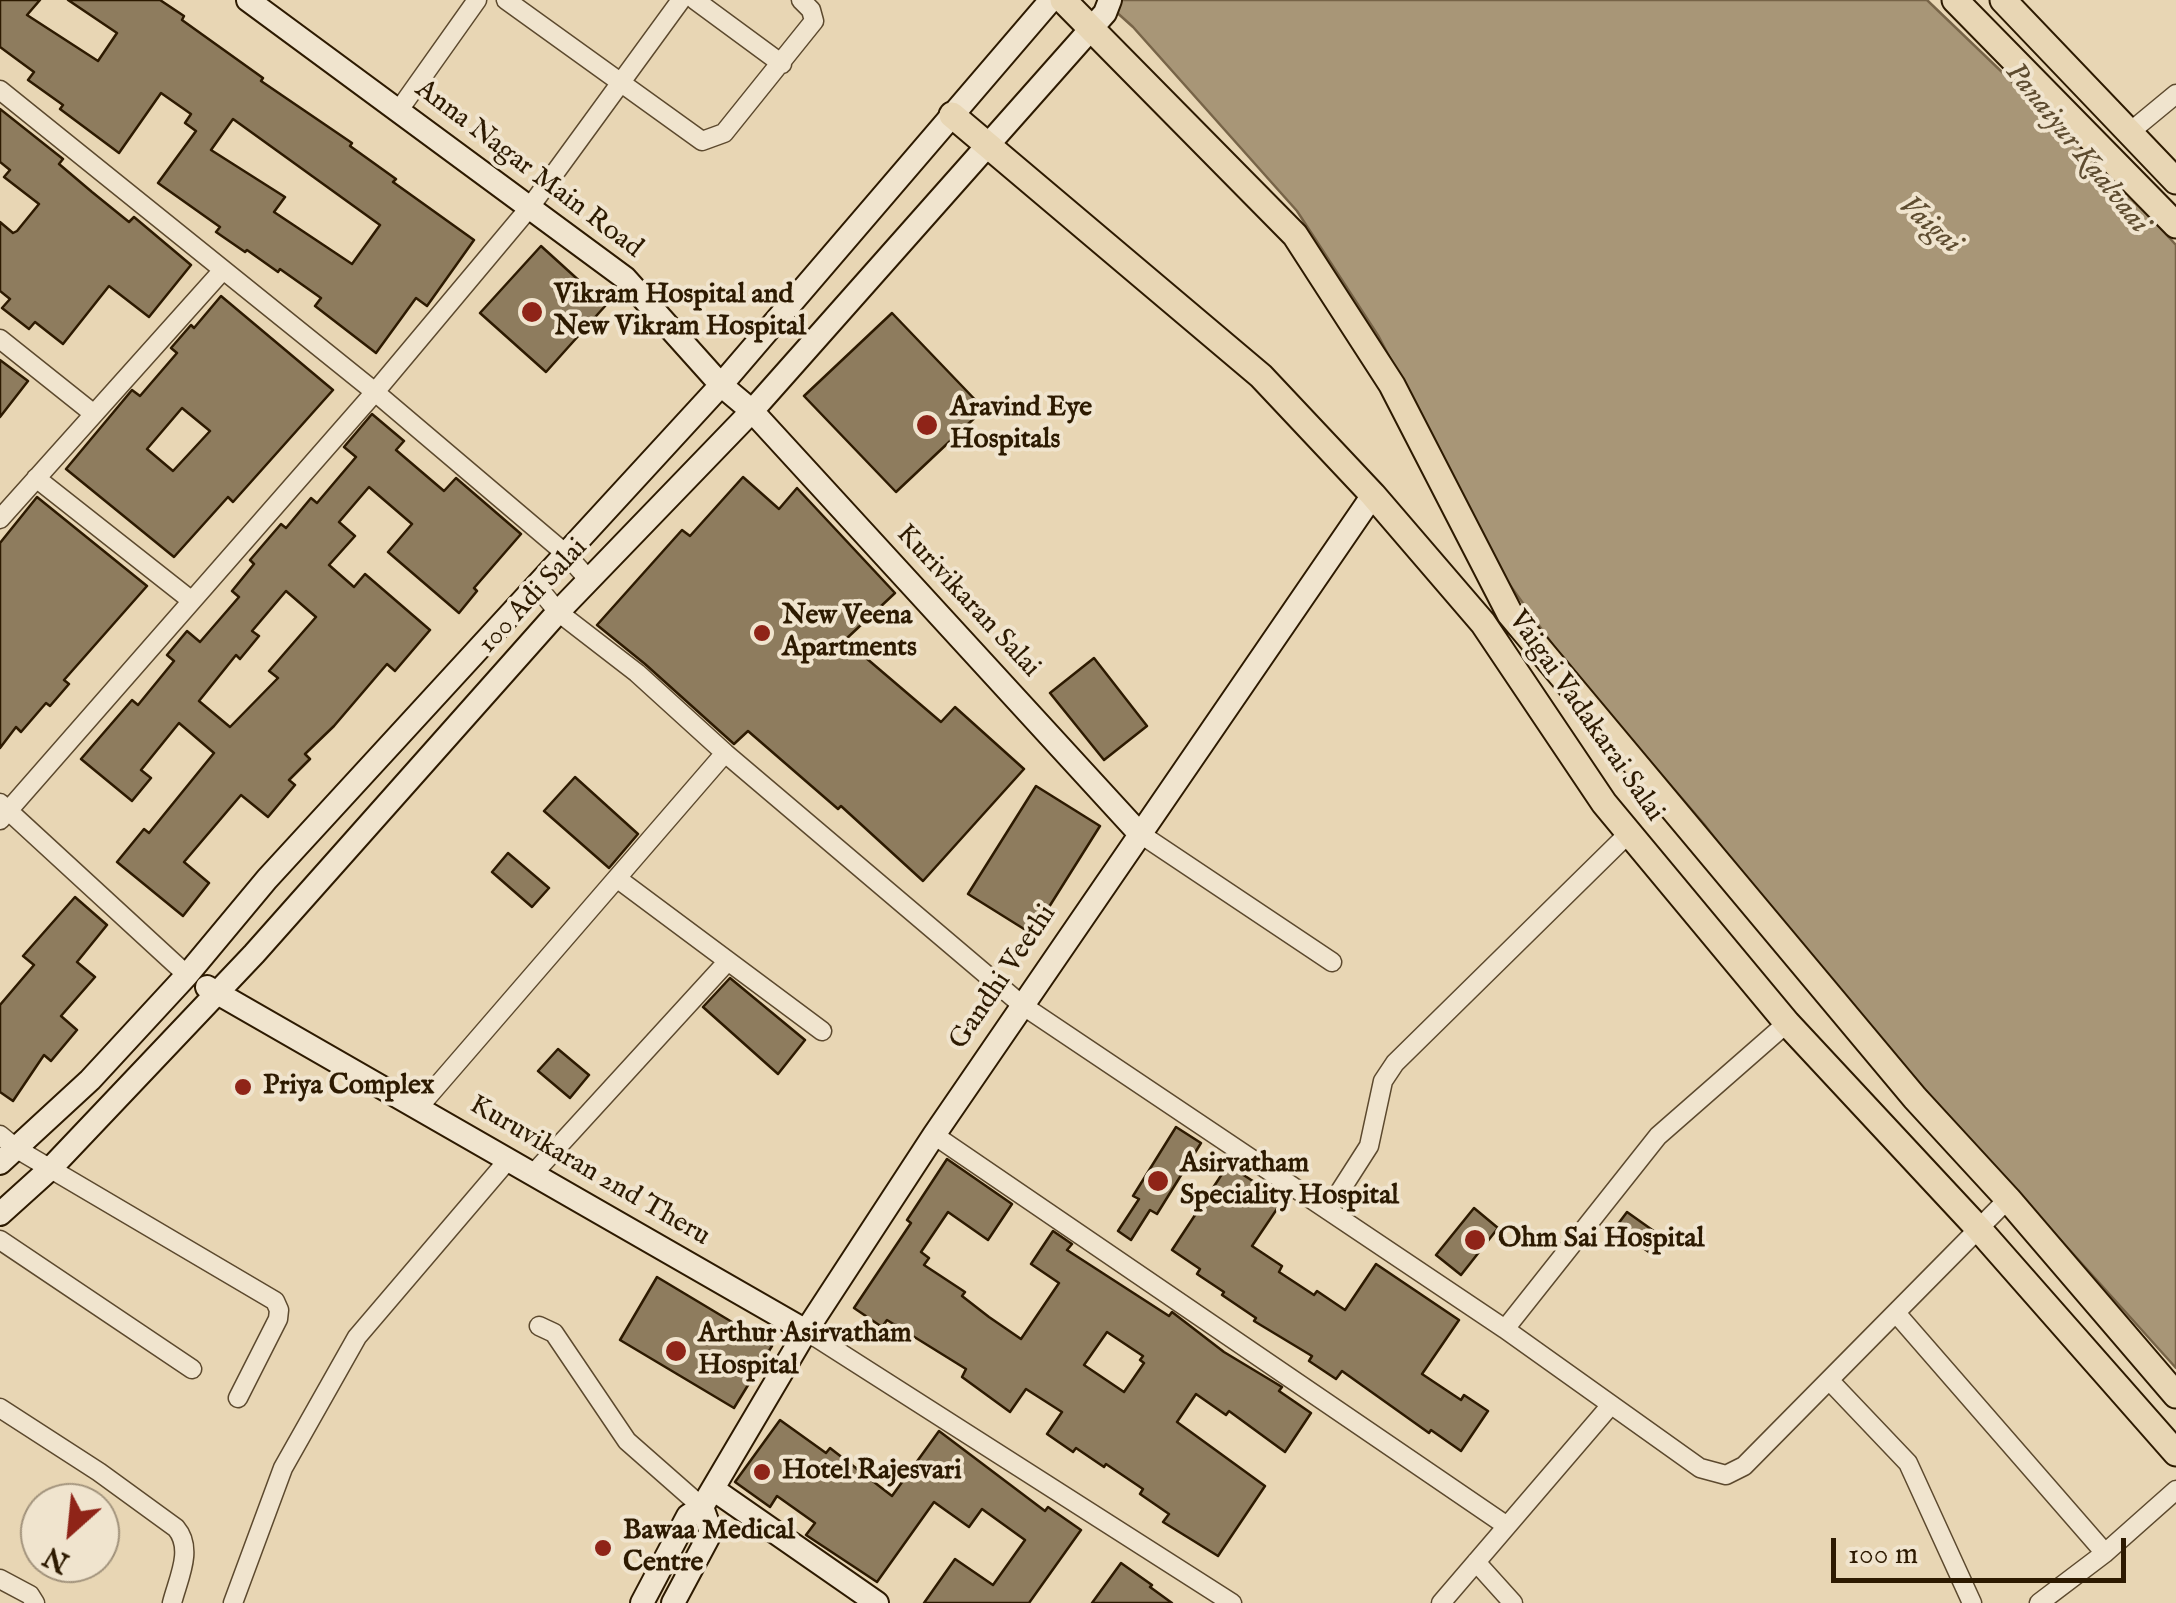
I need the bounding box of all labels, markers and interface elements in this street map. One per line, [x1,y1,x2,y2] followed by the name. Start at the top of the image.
[1996,56,2156,242] water label: Panaiyur Kaalvaai
[408,73,648,267] street label: Anna Nagar Main Road
[1890,189,1968,263] water label: Vaigai
[554,279,806,345] place label: Vikram Hospital and New Vikram Hospital
[519,299,545,325] marker: Vikram Hospital and New Vikram Hospital
[950,392,1092,458] place label: Aravind Eye Hospitals
[914,412,940,438] marker: Aravind Eye Hospitals
[888,519,1046,685] street label: Kurivikaran Salai
[472,532,596,662] street label: 100 Adi Salai
[782,600,917,666] place label: New Veena Apartments
[1500,605,1670,829] street label: Vaigai Vadakarai Salai
[751,622,773,644] marker: New Veena Apartments
[943,899,1065,1057] street label: Gandhi Veethi
[263,1070,434,1104] place label: Priya Complex
[232,1076,254,1098] marker: Priya Complex
[463,1089,715,1255] street label: Kuruvikaran 2nd Theru
[1180,1148,1399,1214] place label: Asirvatham Speciality Hospital
[1145,1168,1171,1194] marker: Asirvatham Speciality Hospital
[1498,1223,1704,1257] place label: Ohm Sai Hospital
[1462,1227,1488,1253] marker: Ohm Sai Hospital
[698,1318,912,1384] place label: Arthur Asirvatham Hospital
[663,1338,689,1364] marker: Arthur Asirvatham Hospital
[782,1455,962,1489] place label: Hotel Rajesvari
[751,1461,773,1483] marker: Hotel Rajesvari
[20,1483,120,1583] north arrow
[623,1515,795,1581] place label: Bawaa Medical Centre
[1836,1518,2131,1580] scale bar
[1848,1536,1918,1574] text: 100 m
[38,1537,76,1579] text: N
[592,1537,614,1559] marker: Bawaa Medical Centre

